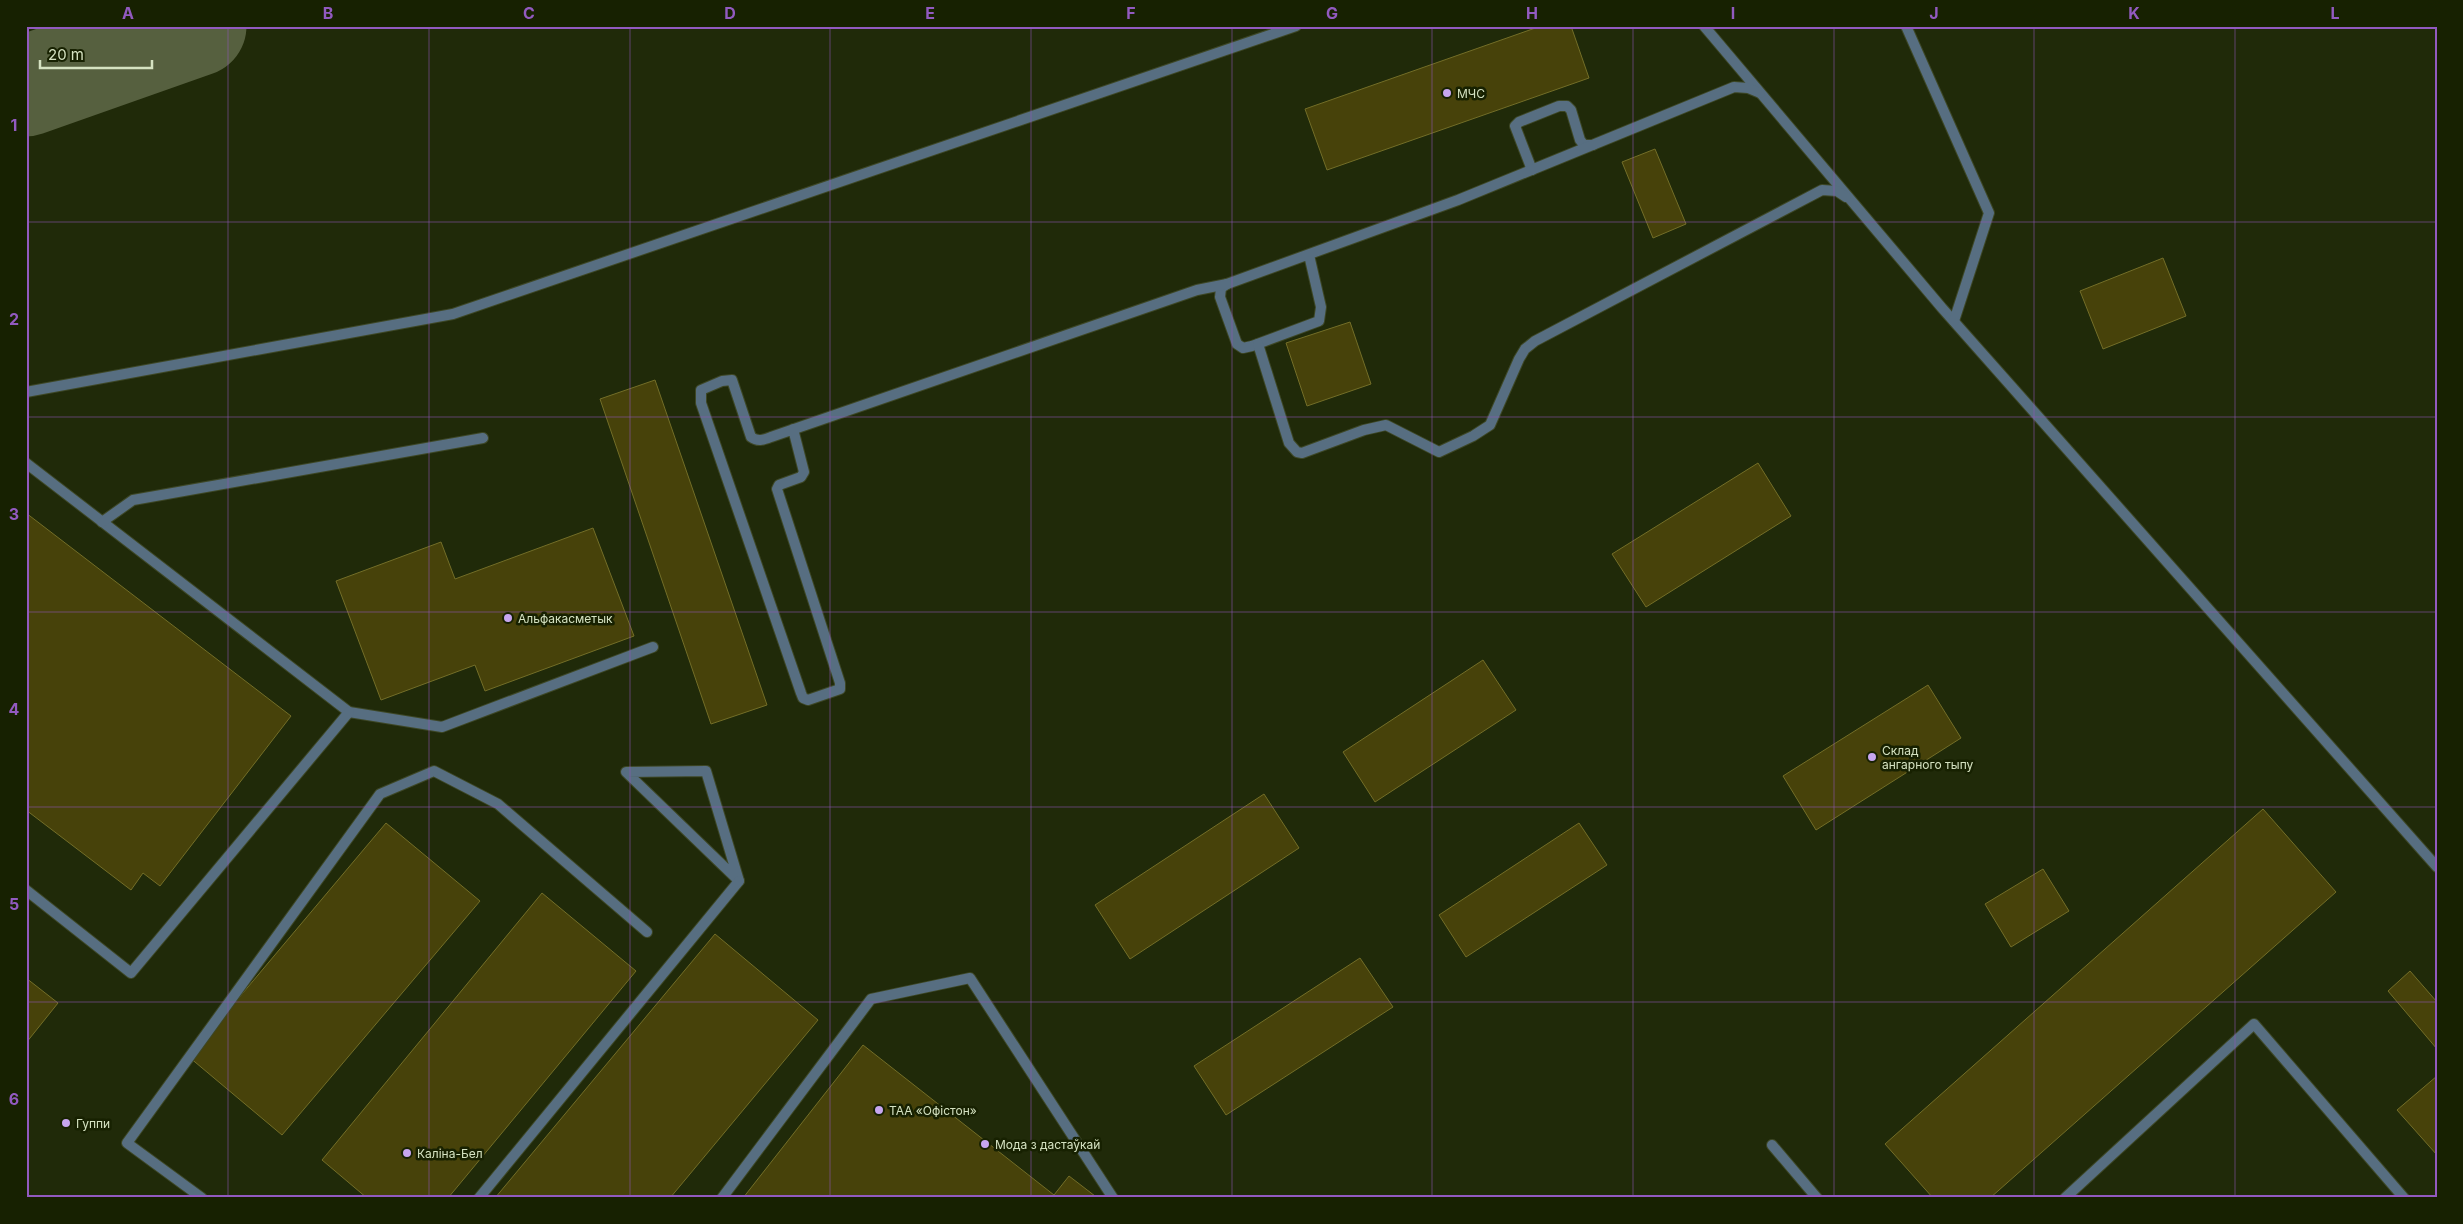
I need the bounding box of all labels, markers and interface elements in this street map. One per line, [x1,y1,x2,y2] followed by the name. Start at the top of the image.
[122,3,134,23] text: A
[323,3,333,23] text: B
[523,3,535,23] text: C
[724,3,736,23] text: D
[925,3,935,23] text: E
[1126,3,1136,23] text: F
[1326,3,1338,23] text: G
[1526,3,1538,23] text: H
[1731,3,1735,23] text: I
[1929,3,1939,23] text: J
[2128,3,2140,23] text: K
[2330,3,2340,23] text: L
[40,38,152,70] scale bar
[48,45,84,64] text: 20 m
[1457,86,1485,101] place label: МЧС
[1441,87,1453,99] marker: МЧС
[11,115,17,135] text: 1
[9,309,19,329] text: 2
[9,504,19,524] text: 3
[518,611,613,626] place label: Альфакасметык
[502,612,514,624] marker: Альфакасметык
[9,699,20,719] text: 4
[1882,743,1974,772] place label: Склад ангарного тыпу
[1866,751,1878,763] marker: Склад ангарного тыпу
[9,894,19,914] text: 5
[9,1089,19,1109] text: 6
[889,1103,977,1118] place label: ТАА «Офістон»
[873,1104,885,1116] marker: ТАА «Офістон»
[76,1116,110,1131] place label: Гуппи
[60,1117,72,1129] marker: Гуппи
[995,1137,1100,1152] place label: Мода з дастаўкай
[979,1138,991,1150] marker: Мода з дастаўкай
[417,1146,483,1161] place label: Каліна-Бел
[401,1147,413,1159] marker: Каліна-Бел

